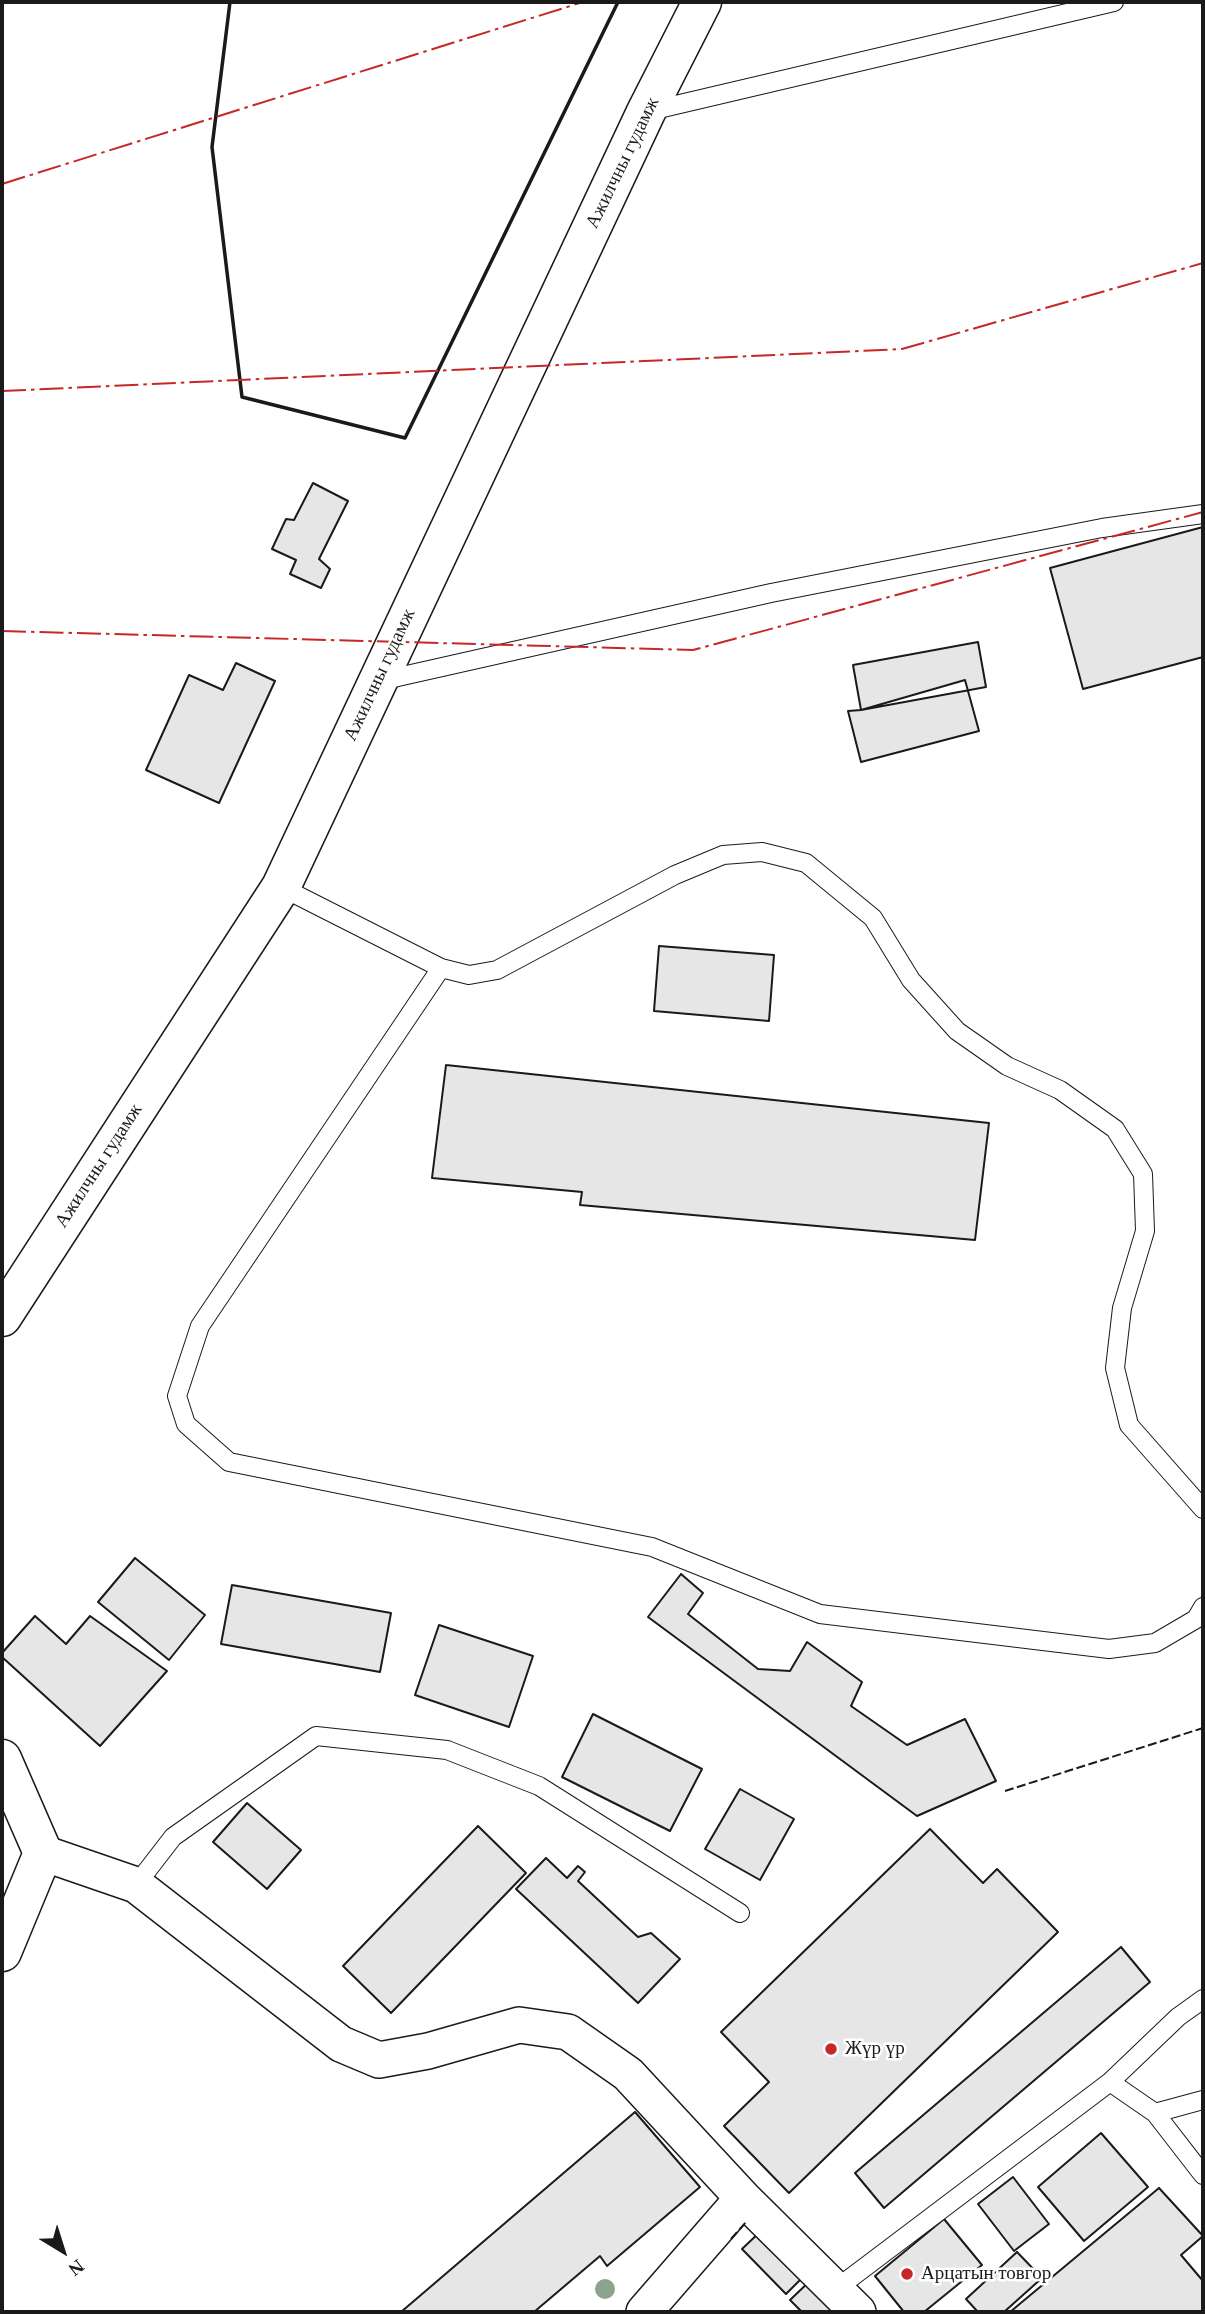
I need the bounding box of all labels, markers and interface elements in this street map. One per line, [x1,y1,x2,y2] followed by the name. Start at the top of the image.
[581,94,665,232] street label: Ажилчны гудамж
[339,605,421,745] street label: Ажилчны гудамж
[50,1100,148,1232] street label: Ажилчны гудамж
[845,2038,905,2060] place label: Жүр үр
[823,2041,839,2057] marker: Жүр үр
[28,2216,98,2286] north arrow
[64,2255,88,2280] text: N
[921,2263,1051,2285] place label: Арцатын товгор
[899,2266,915,2282] marker: Арцатын товгор

